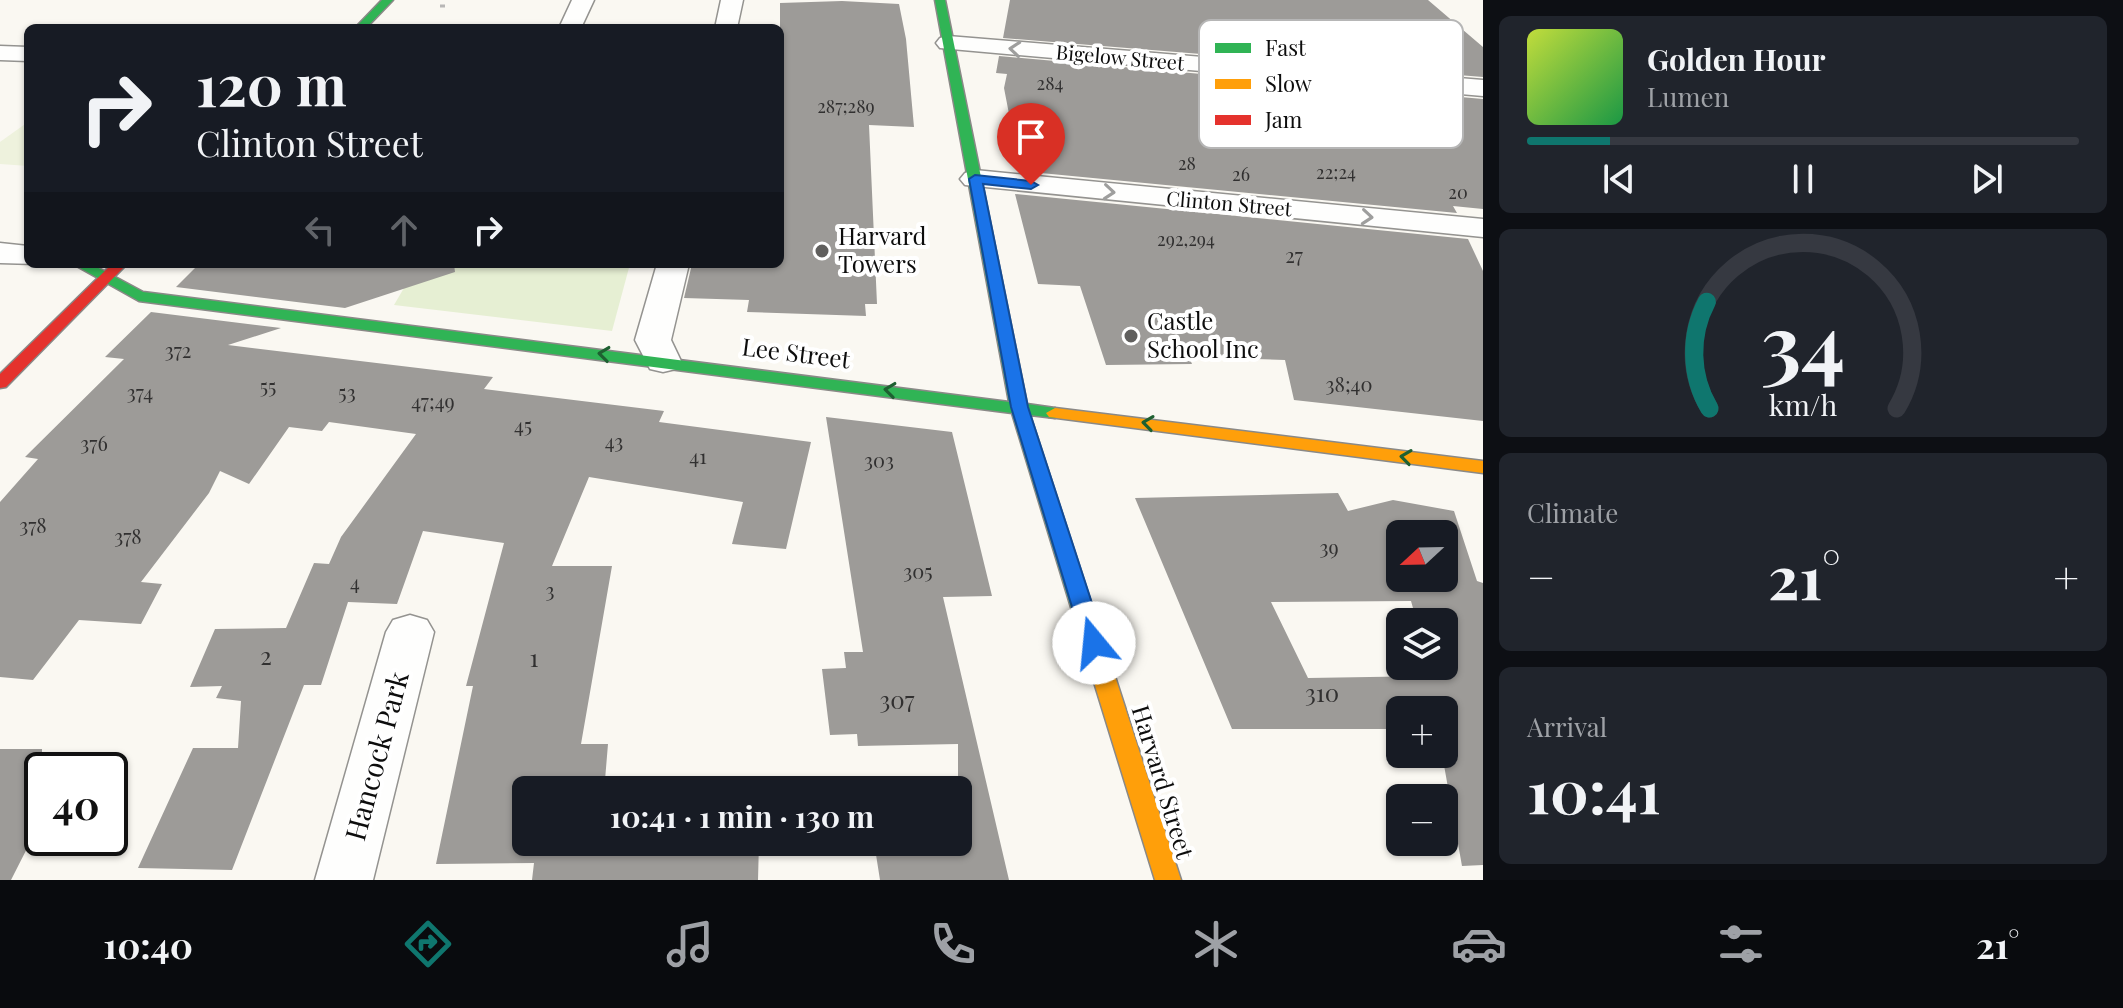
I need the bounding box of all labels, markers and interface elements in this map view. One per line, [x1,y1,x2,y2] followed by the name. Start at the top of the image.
[1199,20,1463,148] legend
[1265,32,1307,62] text: Fast
[1055,37,1186,76] street label: Bigelow Street
[1647,39,1826,79] text: Golden Hour
[1008,41,1021,58] one-way arrow
[196,46,347,121] text: 120 m
[64,56,168,160] icon: right
[1265,68,1312,98] text: Slow
[1037,71,1064,95] house number: 284
[1647,79,1729,114] text: Lumen
[817,94,875,118] house number: 287;289
[997,103,1065,185] pin
[1264,104,1303,134] text: Jam
[1009,115,1053,159] icon: arrive
[196,118,423,166] text: Clinton Street
[1178,151,1196,175] house number: 28
[1597,157,1641,201] icon: previous
[1781,157,1825,201] icon: pause
[1965,157,2009,201] icon: next
[1316,160,1356,184] house number: 22;24
[1232,162,1250,186] house number: 26
[1448,180,1468,204] house number: 20
[1103,183,1116,200] one-way arrow
[1165,184,1294,222] street label: Clinton Street
[298,208,342,252] icon: left
[382,208,426,252] icon: ahead
[466,208,510,252] icon: right
[1361,208,1374,225] one-way arrow
[838,219,926,279] place label: Harvard Towers
[1157,227,1215,251] house number: 292,294
[1285,241,1303,268] house number: 27
[813,242,831,260] marker: Harvard Towers
[1761,285,1845,396] text: 34
[1147,304,1259,364] place label: Castle School Inc
[1122,327,1140,345] marker: Castle School Inc
[740,330,853,375] street label: Lee Street
[165,336,191,363] house number: 372
[597,346,611,363] one-way arrow
[1326,370,1373,397] house number: 38;40
[260,372,276,399] house number: 55
[127,378,153,405] house number: 374
[338,378,356,405] house number: 53
[883,382,897,399] one-way arrow
[1769,386,1837,424] text: km/h
[411,387,455,414] house number: 47;49
[514,411,532,438] house number: 45
[1141,415,1155,432] one-way arrow
[605,427,623,454] house number: 43
[80,429,108,456] house number: 376
[689,442,707,469] house number: 41
[864,446,894,473] house number: 303
[1399,449,1413,466] one-way arrow
[1527,495,1618,530] text: Climate
[19,511,47,538] house number: 378
[1386,520,1458,592] north arrow
[1386,520,1458,856] map controls
[114,522,142,549] house number: 378
[1319,533,1339,560] house number: 39
[1768,535,1841,615] text: 21°
[1527,546,1555,605] text: −
[2053,546,2079,605] text: +
[903,557,933,584] house number: 305
[350,568,360,595] house number: 4
[545,576,555,603] house number: 3
[1052,601,1136,685] position arrow
[1386,608,1458,680] button: layers
[260,639,272,671] house number: 2
[530,641,539,673] house number: 1
[335,666,416,844] street label: Hancock Park
[1305,676,1339,708] house number: 310
[880,683,915,715] house number: 307
[1386,696,1458,768] button: +
[1125,701,1203,862] street label: Harvard Street
[1527,709,1607,744] text: Arrival
[1527,749,1661,829] text: 10:41
[24,752,128,856] speed limit sign: 40
[1386,784,1458,856] button: −
[610,796,874,836] text: 10:41 · 1 min · 130 m
[400,916,456,972] icon: directions
[662,916,718,972] icon: music
[925,916,981,972] icon: phone
[1188,916,1244,972] icon: climate
[1451,916,1507,972] icon: car
[1713,916,1769,972] icon: filters
[103,920,193,968] text: 10:40
[1976,920,2020,968] text: 21°

